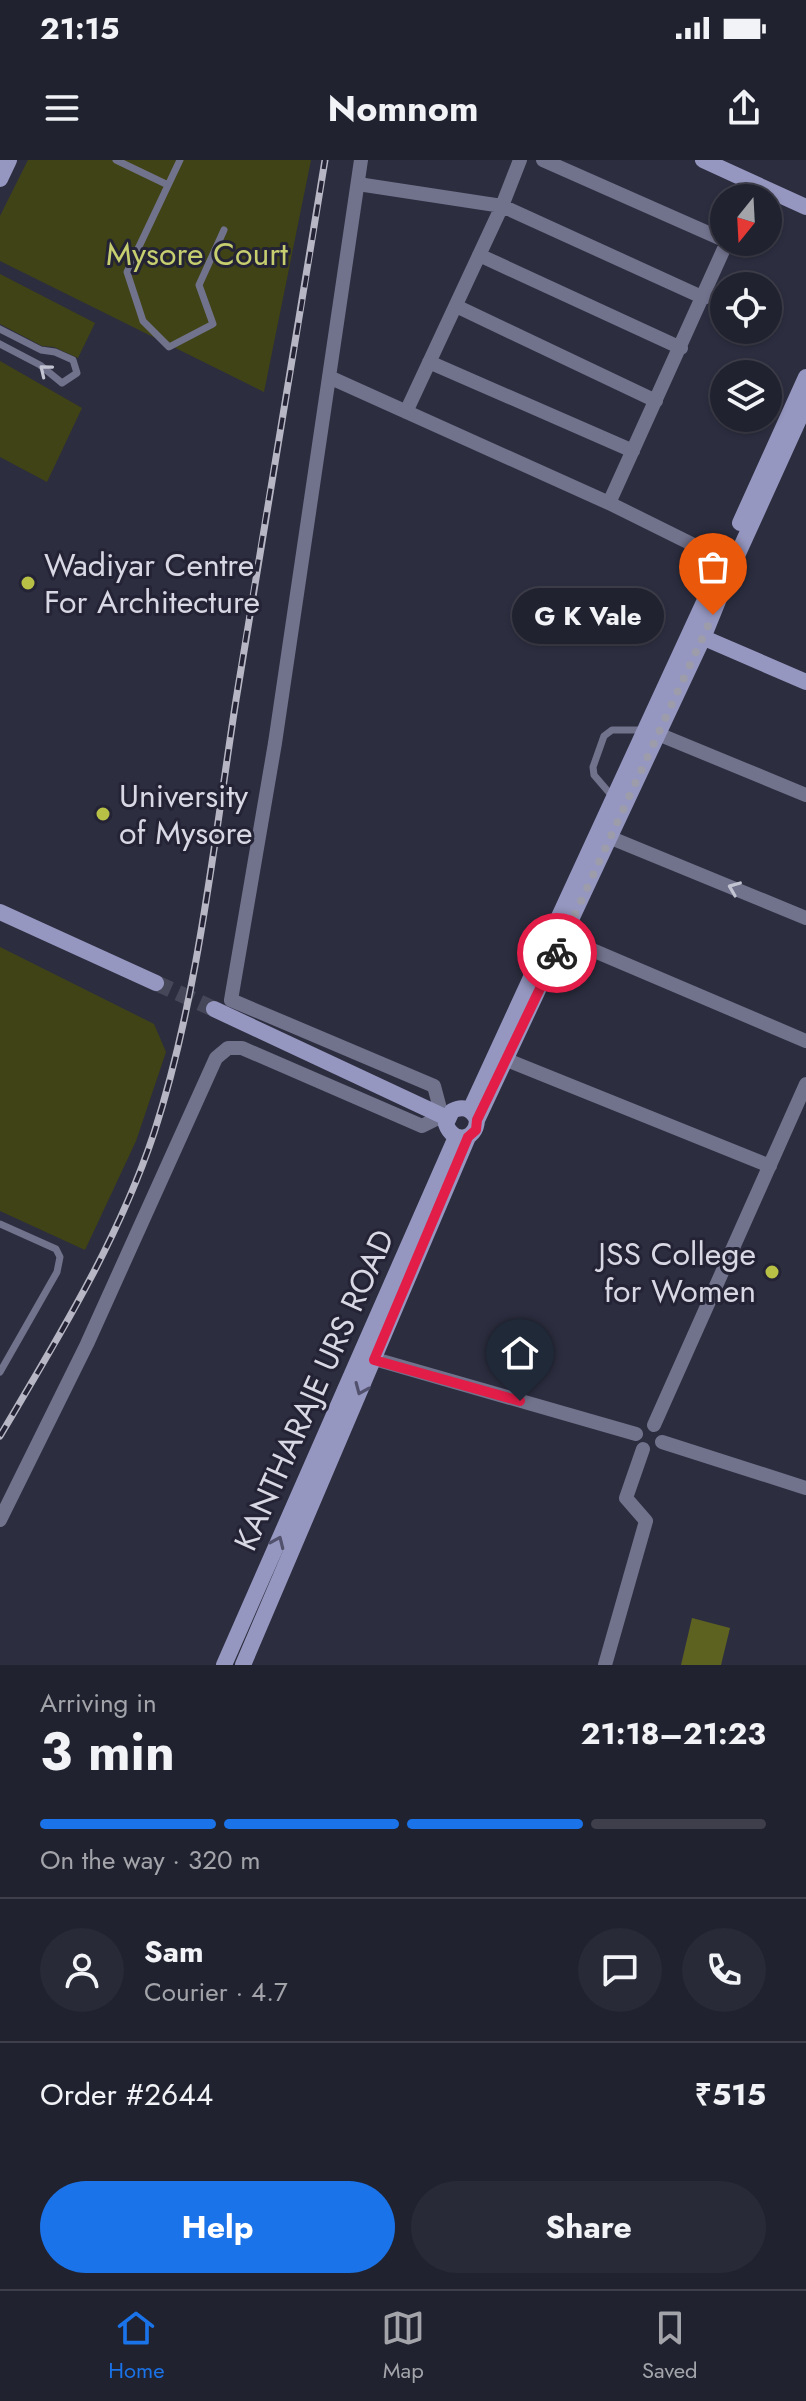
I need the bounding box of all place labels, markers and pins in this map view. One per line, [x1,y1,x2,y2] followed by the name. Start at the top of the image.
[679,533,747,615] pin
[44,542,260,625] place label: Wadiyar Centre For Architecture
[19,574,37,592] marker: Wadiyar Centre For Architecture
[513,587,665,643] callout: G K Vale
[119,773,253,856] place label: University of Mysore
[94,805,112,823] marker: University of Mysore
[594,1231,756,1314] place label: JSS College for Women
[763,1263,781,1281] marker: JSS College for Women
[486,1319,554,1401] pin

